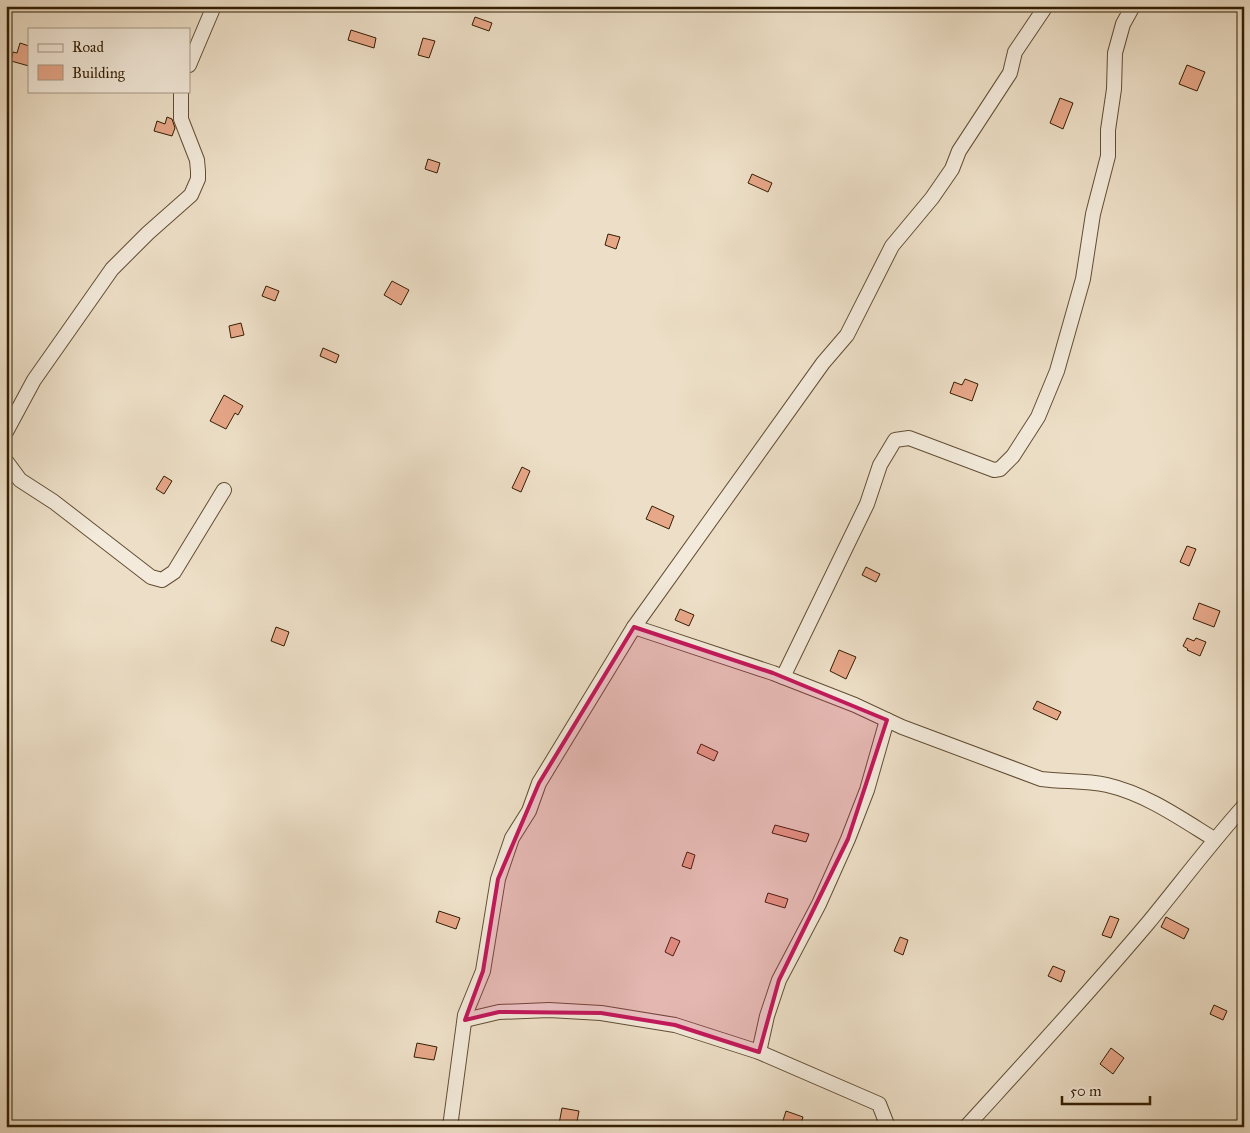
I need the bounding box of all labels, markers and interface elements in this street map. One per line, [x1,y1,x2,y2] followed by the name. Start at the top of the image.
[28,28,190,92] legend
[72,38,104,56] text: Road
[72,64,126,82] text: Building
[1062,1073,1150,1105] scale bar
[1070,1082,1102,1100] text: 50 m

